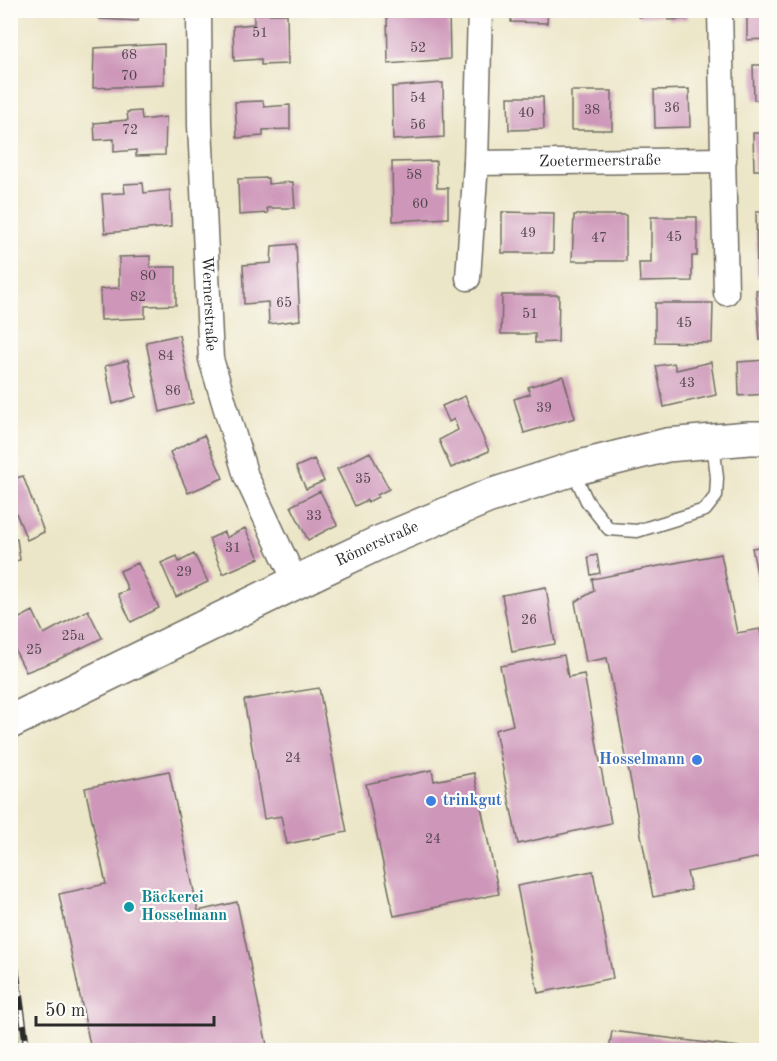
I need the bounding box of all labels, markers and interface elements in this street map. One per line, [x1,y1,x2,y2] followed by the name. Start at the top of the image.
[252,26,268,40] house number: 51
[410,41,426,55] house number: 52
[121,48,137,62] house number: 68
[121,69,137,83] house number: 70
[410,91,426,105] house number: 54
[664,101,680,115] house number: 36
[584,103,600,117] house number: 38
[518,106,534,120] house number: 40
[410,118,426,132] house number: 56
[122,123,138,137] house number: 72
[539,153,661,170] street label: Zoetermeerstraße
[406,168,422,182] house number: 58
[412,197,428,211] house number: 60
[520,226,536,240] house number: 49
[666,230,682,244] house number: 45
[591,231,607,245] house number: 47
[198,256,219,352] street label: Wernerstraße
[140,269,156,283] house number: 80
[130,290,146,304] house number: 82
[276,296,292,310] house number: 65
[522,307,538,321] house number: 51
[676,316,692,330] house number: 45
[158,349,174,363] house number: 84
[679,376,695,390] house number: 43
[165,384,181,398] house number: 86
[536,401,552,415] house number: 39
[355,472,371,486] house number: 35
[306,509,322,523] house number: 33
[333,519,421,570] street label: Römerstraße
[225,541,241,555] house number: 31
[176,565,192,579] house number: 29
[521,613,537,627] house number: 26
[61,629,85,643] house number: 25a
[26,643,42,657] house number: 25
[285,751,301,765] house number: 24
[599,752,685,768] place label: Hosselmann
[690,753,704,767] marker: Hosselmann
[443,793,502,809] place label: trinkgut
[424,794,438,808] marker: trinkgut
[425,832,441,846] house number: 24
[141,890,227,924] place label: Bäckerei Hosselmann
[122,900,136,914] marker: Bäckerei Hosselmann
[36,989,214,1027] scale bar
[45,1002,85,1020] text: 50 m

